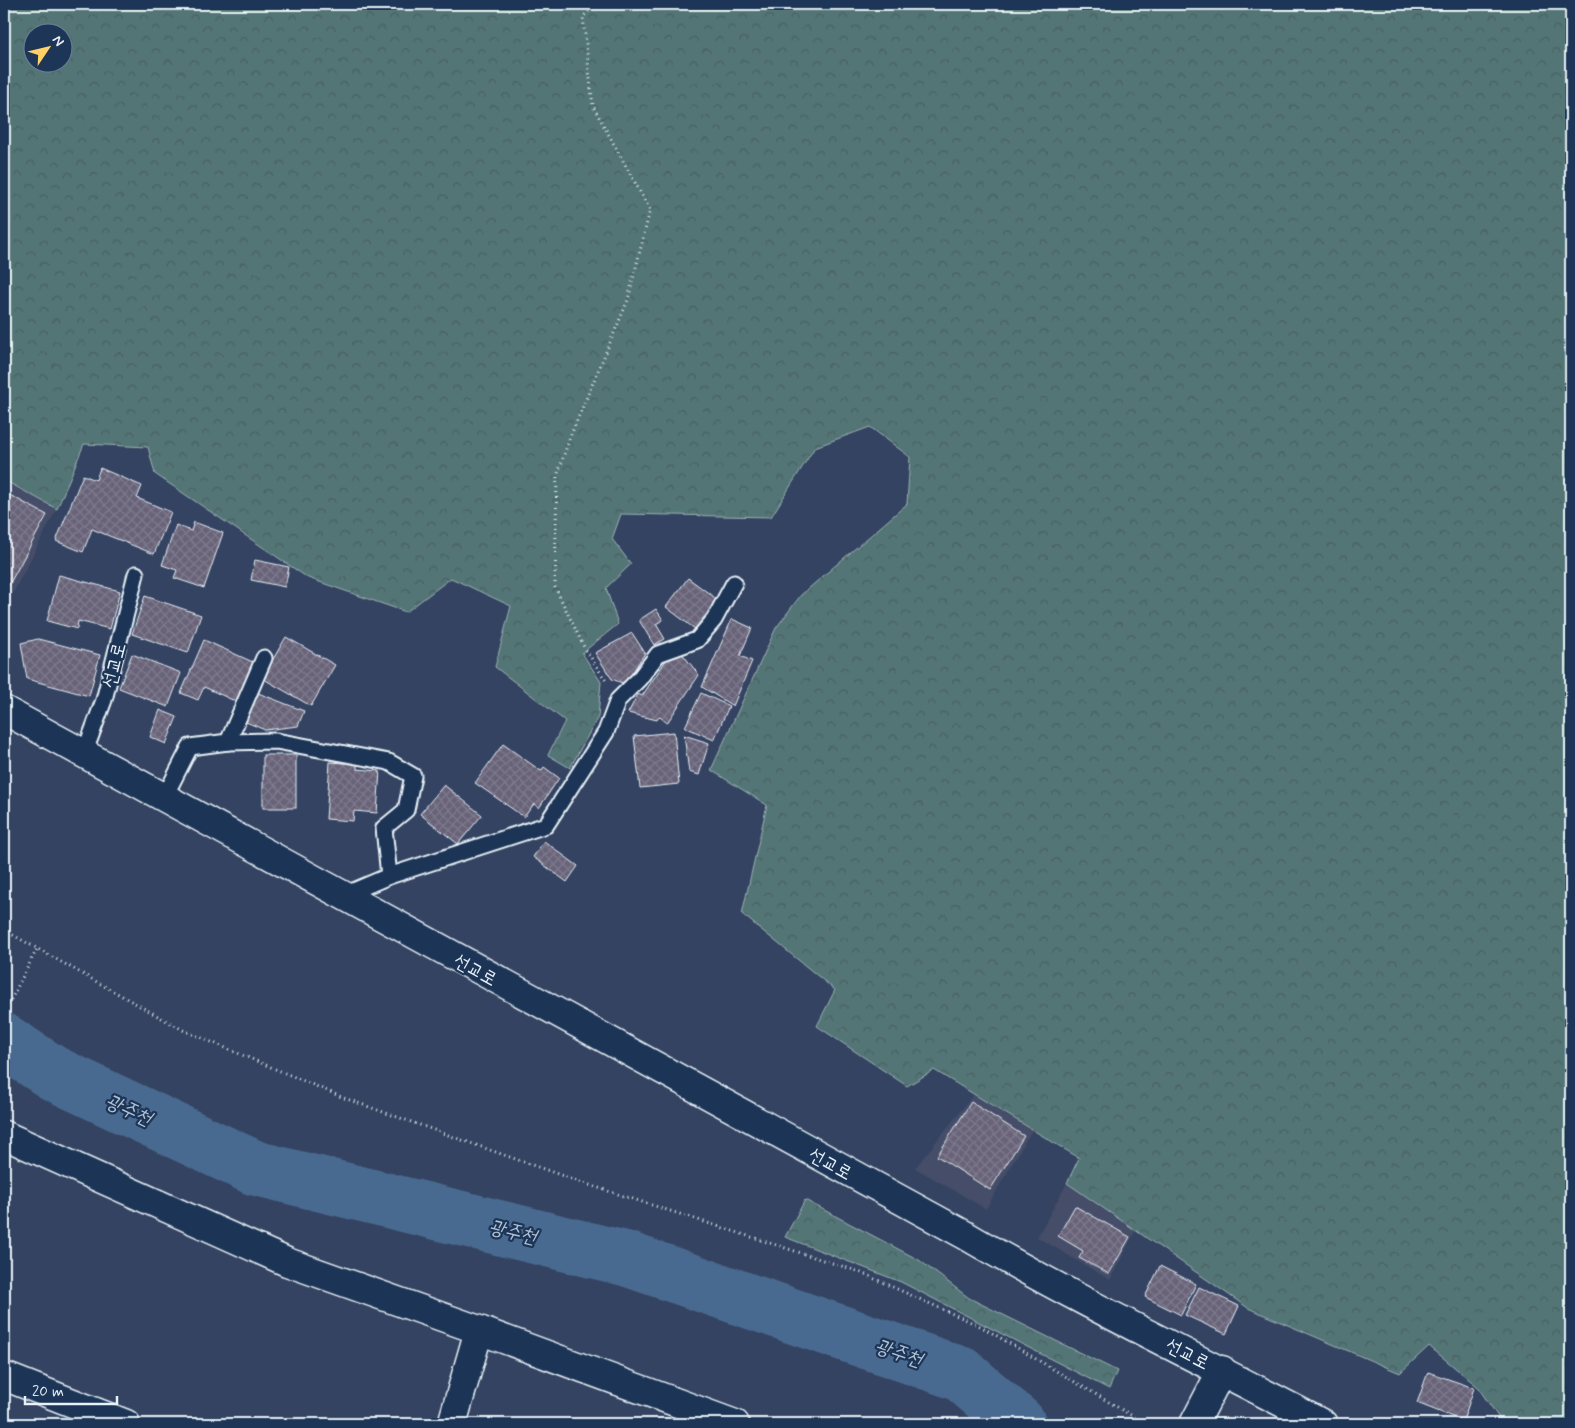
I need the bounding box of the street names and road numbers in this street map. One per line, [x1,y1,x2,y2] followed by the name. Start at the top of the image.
[97,640,132,691] street label: 선교로
[449,948,501,992] street label: 선교로
[804,1142,856,1186] street label: 선교로
[1161,1333,1213,1376] street label: 선교로

